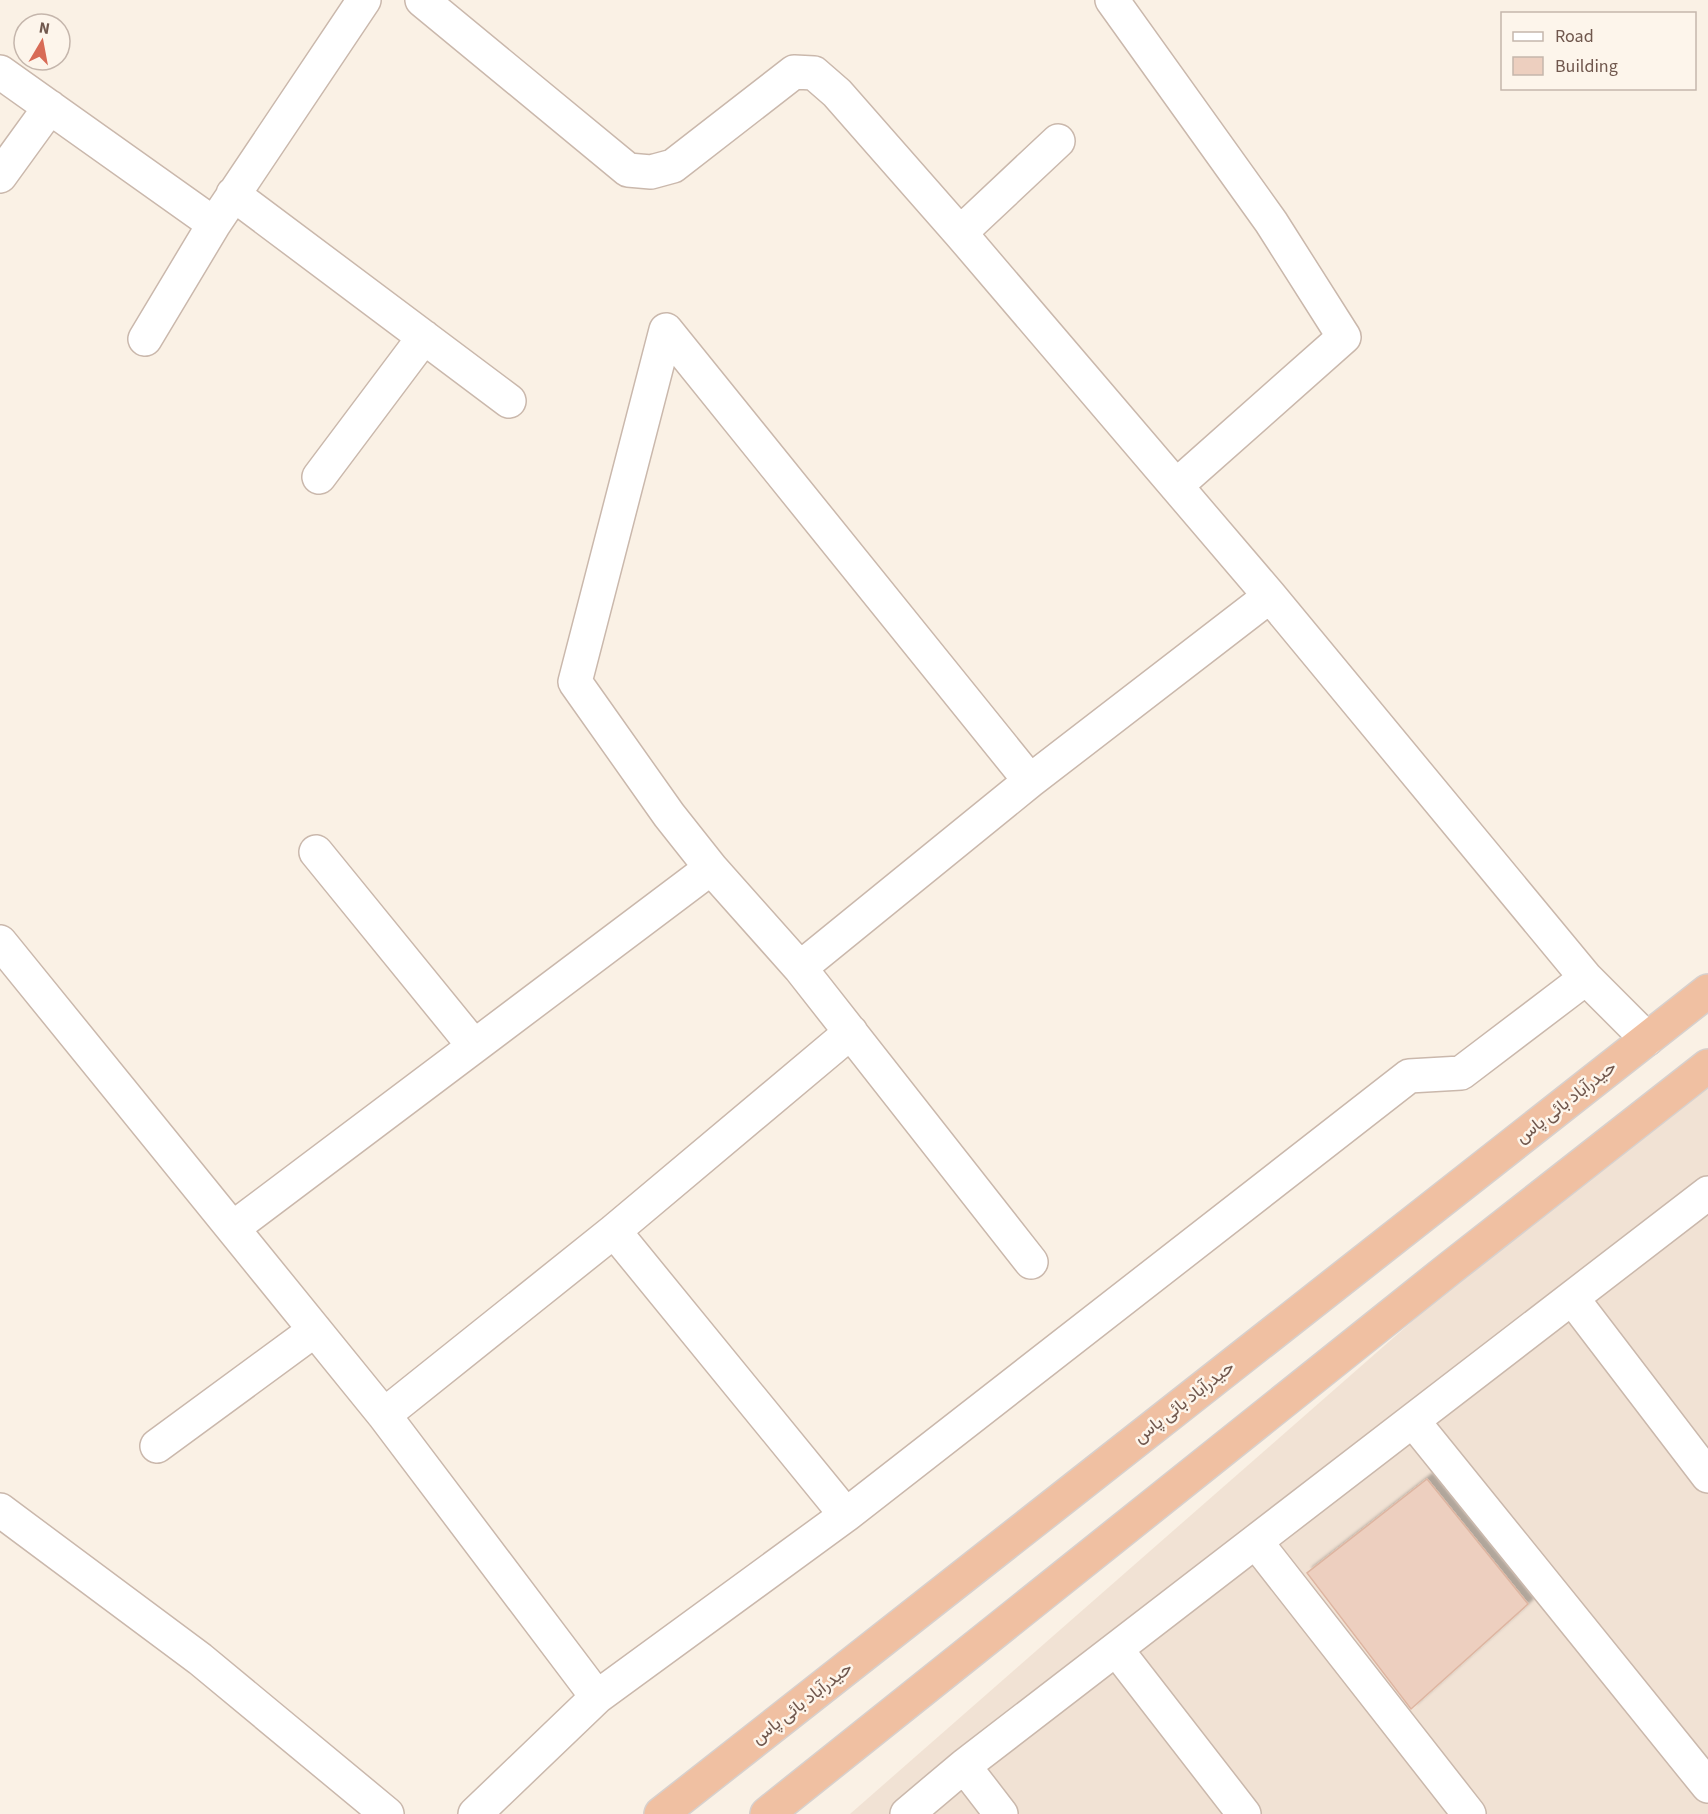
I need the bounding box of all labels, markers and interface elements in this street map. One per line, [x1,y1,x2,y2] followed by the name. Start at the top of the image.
[12,12,72,72] north arrow
[1501,12,1696,90] legend
[37,16,52,40] text: N
[1555,24,1594,49] text: Road
[1555,54,1618,79] text: Building
[1510,1055,1622,1149] street label: حیدرآباد بائی پاس
[1128,1355,1240,1449] street label: حیدرآباد بائی پاس
[746,1656,858,1750] street label: حیدرآباد بائی پاس

